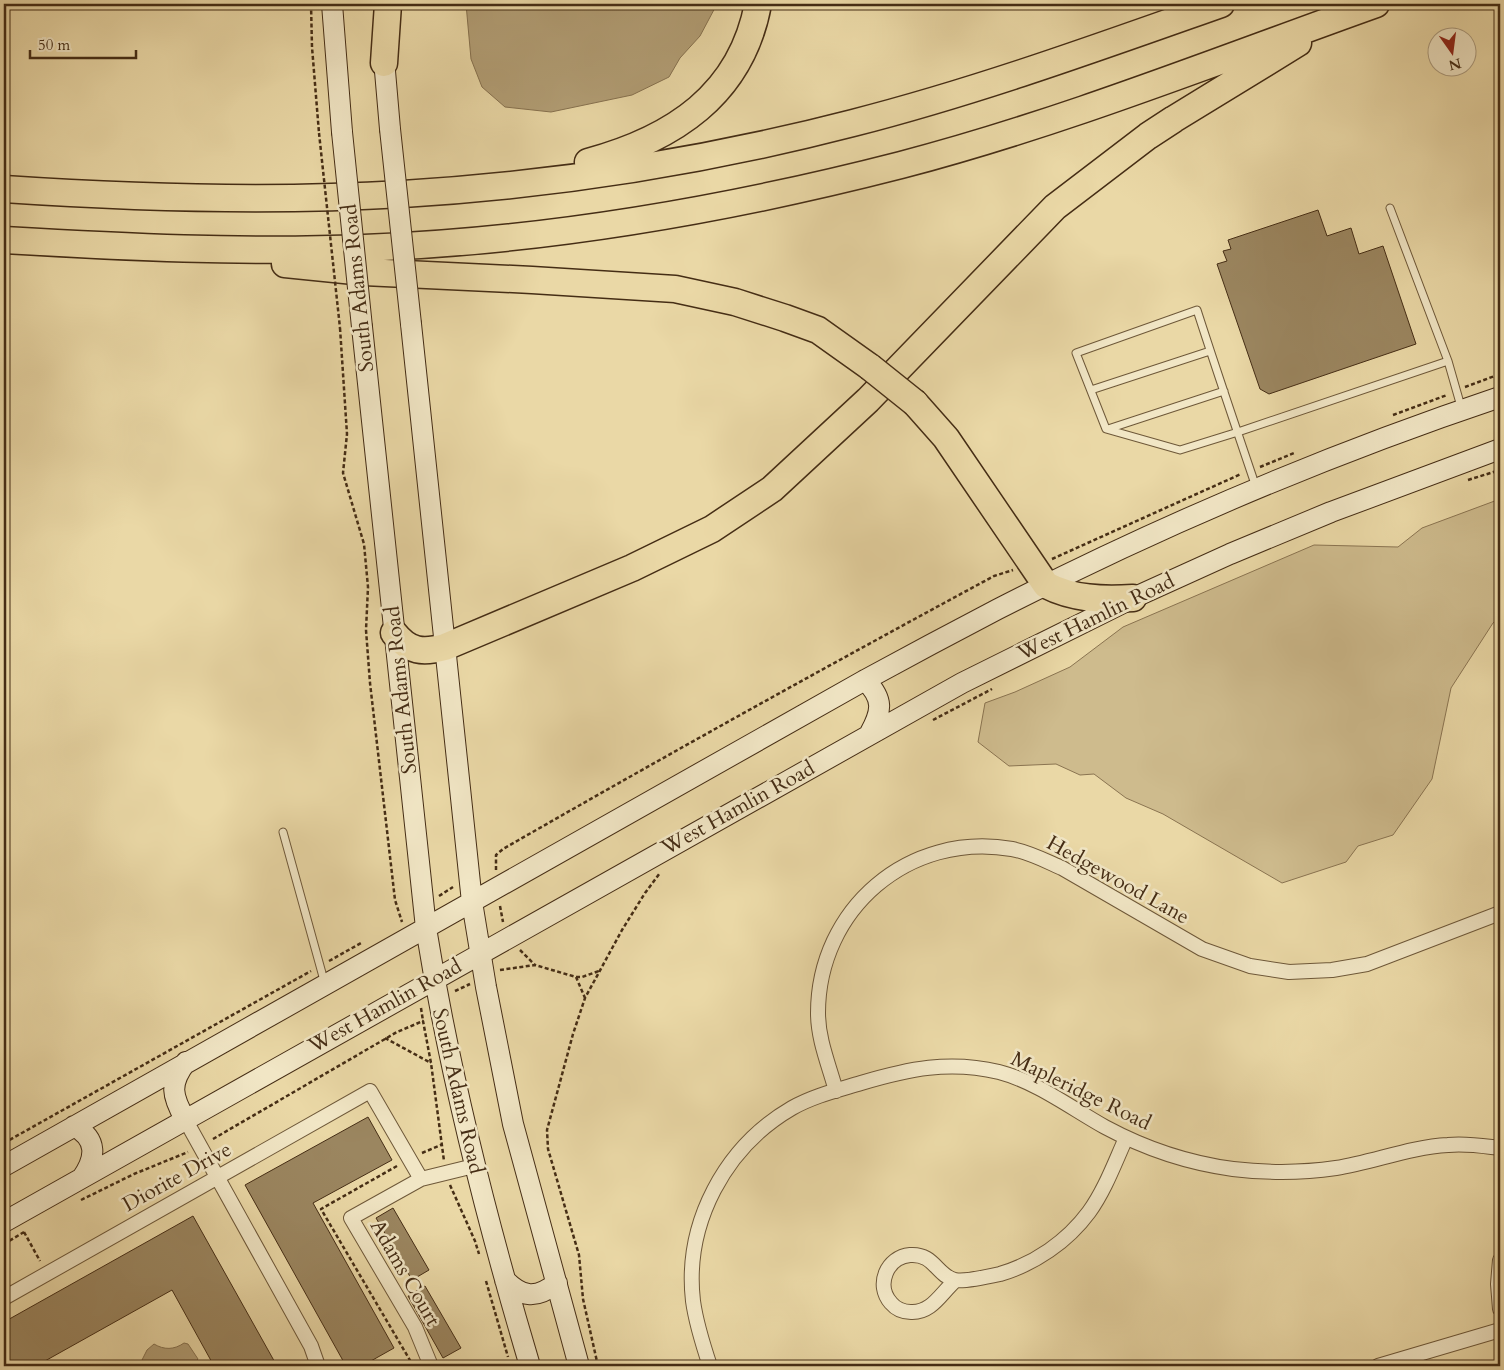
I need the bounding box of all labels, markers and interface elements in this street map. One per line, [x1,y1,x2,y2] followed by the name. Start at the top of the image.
[30,28,136,60] scale bar
[1426,28,1476,78] north arrow
[38,35,70,55] text: 50 m
[1447,53,1463,75] text: N
[335,202,381,374] street label: South Adams Road
[1012,566,1179,668] street label: West Hamlin Road
[378,604,424,776] street label: South Adams Road
[655,754,820,863] street label: West Hamlin Road
[1041,829,1195,931] street label: Hedgewood Lane
[302,952,467,1061] street label: West Hamlin Road
[425,1005,491,1177] street label: South Adams Road
[1006,1044,1156,1138] street label: Mapleridge Road
[117,1135,237,1219] street label: Diorite Drive
[363,1214,447,1332] street label: Adams Court

